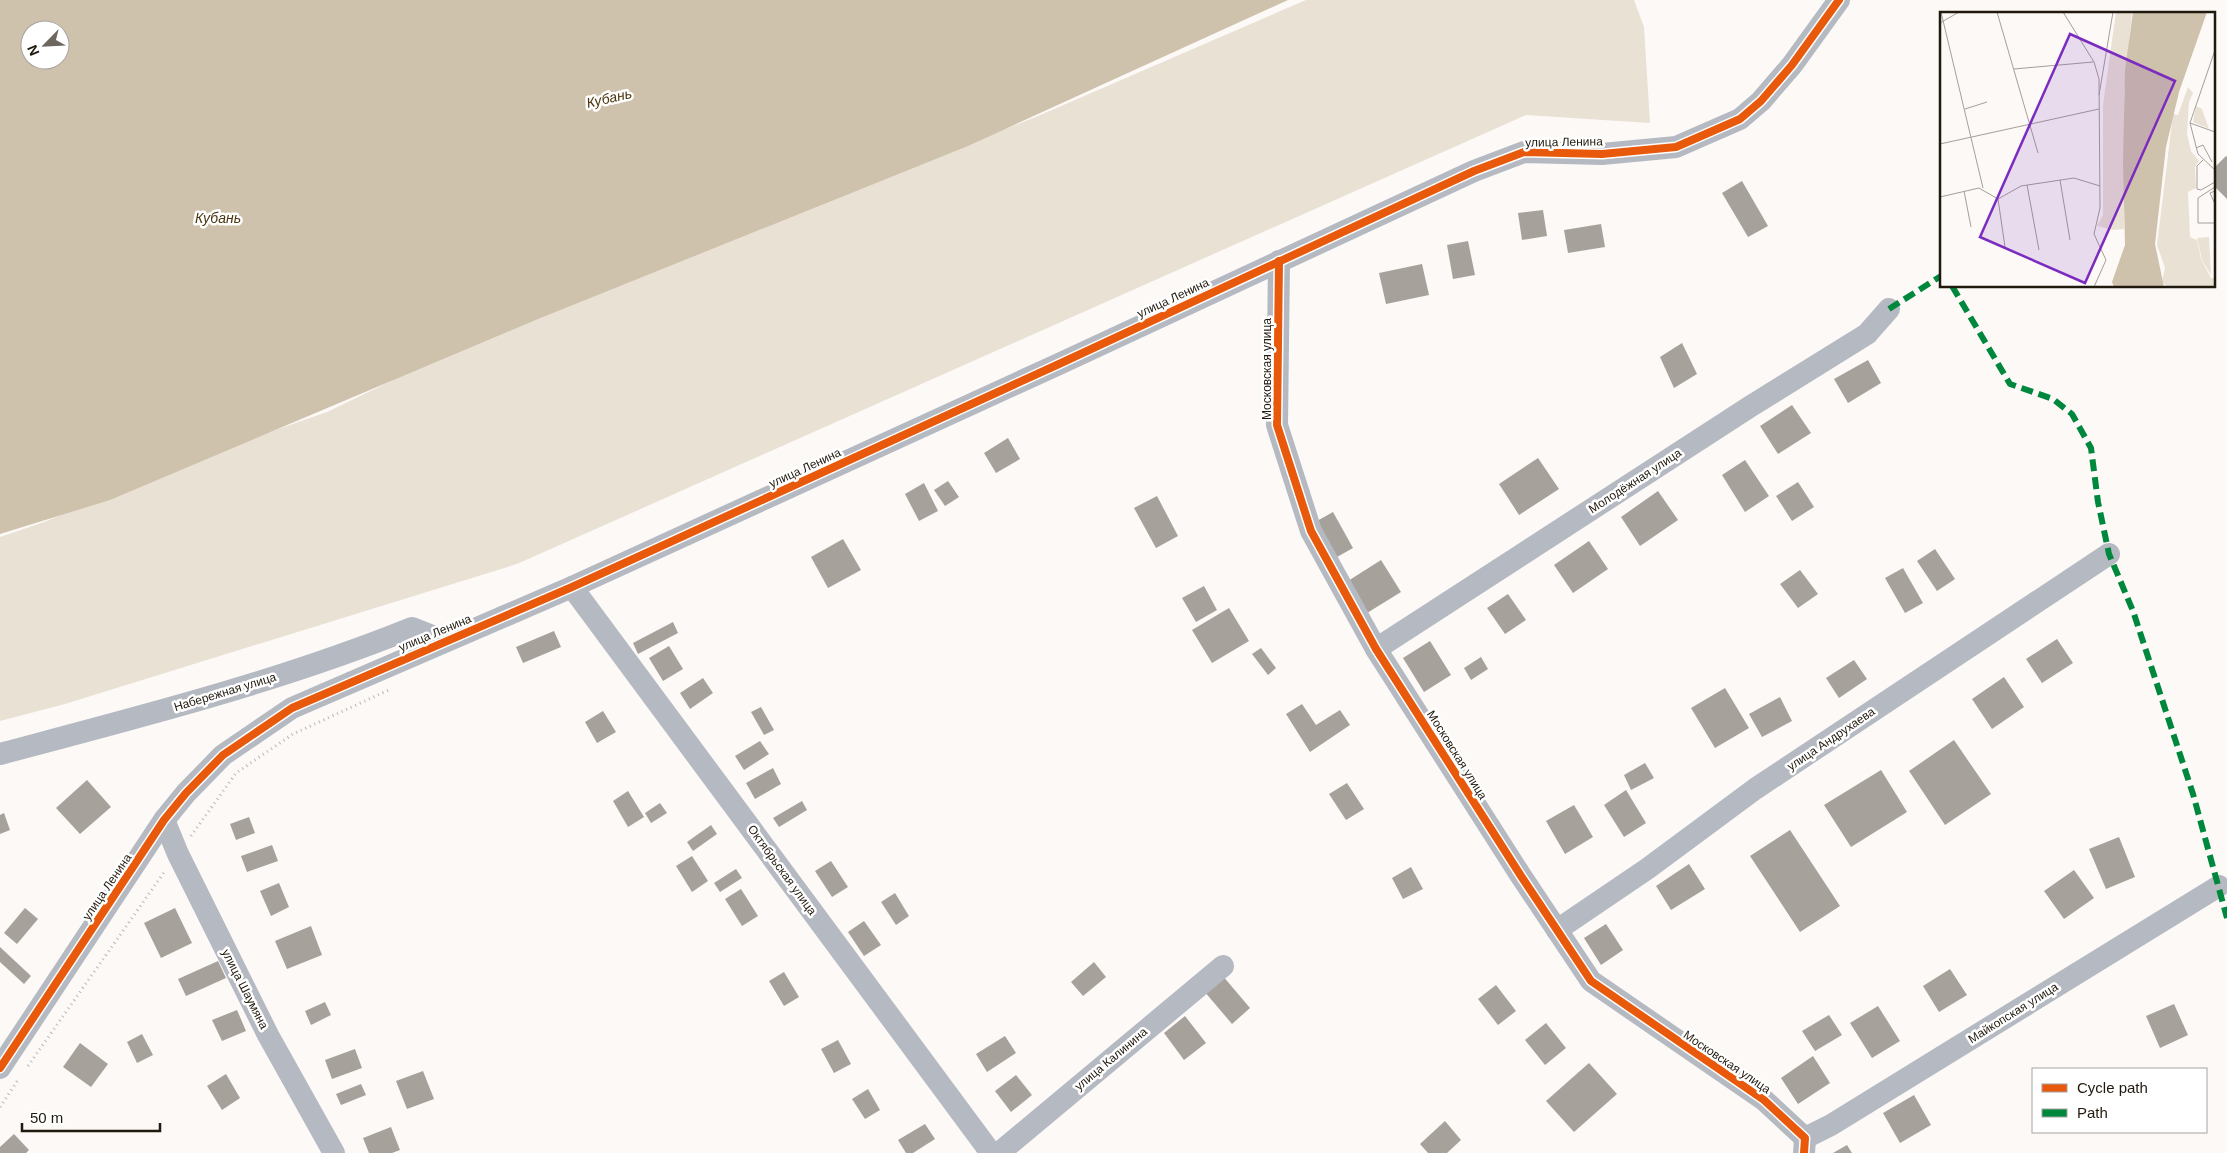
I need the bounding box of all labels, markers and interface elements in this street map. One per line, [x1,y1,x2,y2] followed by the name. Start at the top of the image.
[1940,12,2214,288] inset map
[20,20,70,70] north arrow
[24,42,42,58] text: N
[585,85,633,111] water label: Кубань
[1525,134,1603,150] street label: улица Ленина
[195,210,241,226] water label: Кубань
[1135,275,1211,321] street label: улица Ленина
[1260,318,1274,420] street label: Московская улица
[767,445,843,491] street label: улица Ленина
[1586,446,1684,516] street label: Молодёжная улица
[397,611,474,655] street label: улица Ленина
[172,670,278,714] street label: Набережная улица
[1785,704,1878,773] street label: улица Андрухаева
[1424,708,1490,802] street label: Московская улица
[745,822,819,918] street label: Октябрьская улица
[80,851,135,923] street label: улица Ленина
[219,947,271,1032] street label: улица Шаумяна
[1966,980,2061,1046] street label: Майкопская улица
[1072,1024,1150,1093] street label: улица Калинина
[1681,1028,1774,1097] street label: Московская улица
[2032,1068,2207,1133] legend
[2077,1079,2148,1096] text: Cycle path
[22,1100,160,1132] scale bar
[2077,1104,2108,1121] text: Path
[30,1109,63,1126] text: 50 m

